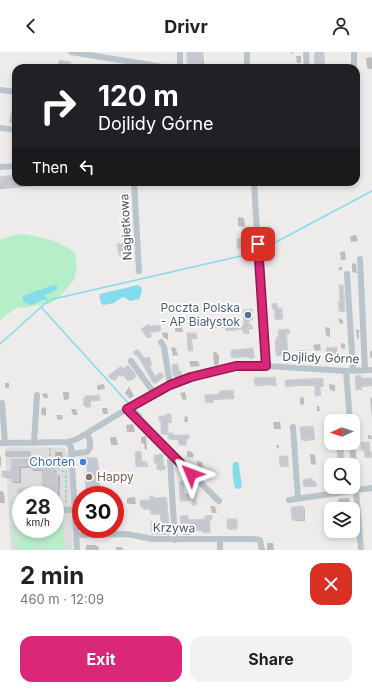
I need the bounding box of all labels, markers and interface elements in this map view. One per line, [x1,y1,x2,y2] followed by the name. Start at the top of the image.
[20,15,42,37] icon: back
[330,15,352,37] icon: person
[164,16,208,37] text: Drivr
[98,79,179,113] text: 120 m
[32,80,84,132] icon: right
[98,113,214,134] text: Dojlidy Górne
[76,156,98,178] icon: left
[32,158,68,177] text: Then
[116,193,135,261] street label: Nagietkowa
[241,227,275,261] pin
[247,233,269,255] icon: arrive
[160,300,240,329] place label: Poczta Polska - AP Białystok
[243,310,253,320] marker: Poczta Polska - AP Białystok
[282,349,360,366] street label: Dojlidy Górne
[324,414,360,450] north arrow
[324,414,360,538] map controls
[170,453,212,495] position arrow
[29,454,75,469] place label: Chorten
[78,457,88,467] marker: Chorten
[324,458,360,494] button: search
[97,469,134,484] place label: Happy
[84,472,94,482] marker: Happy
[72,486,124,538] speed limit sign: 30
[25,495,51,519] text: 28
[324,502,360,538] button: layers
[26,516,50,528] text: km/h
[153,520,195,535] street label: Krzywa
[20,561,84,590] text: 2 min
[310,563,352,605] button: close
[20,591,104,607] text: 460 m · 12:09
[20,636,182,682] button: Exit
[190,636,352,682] button: Share

